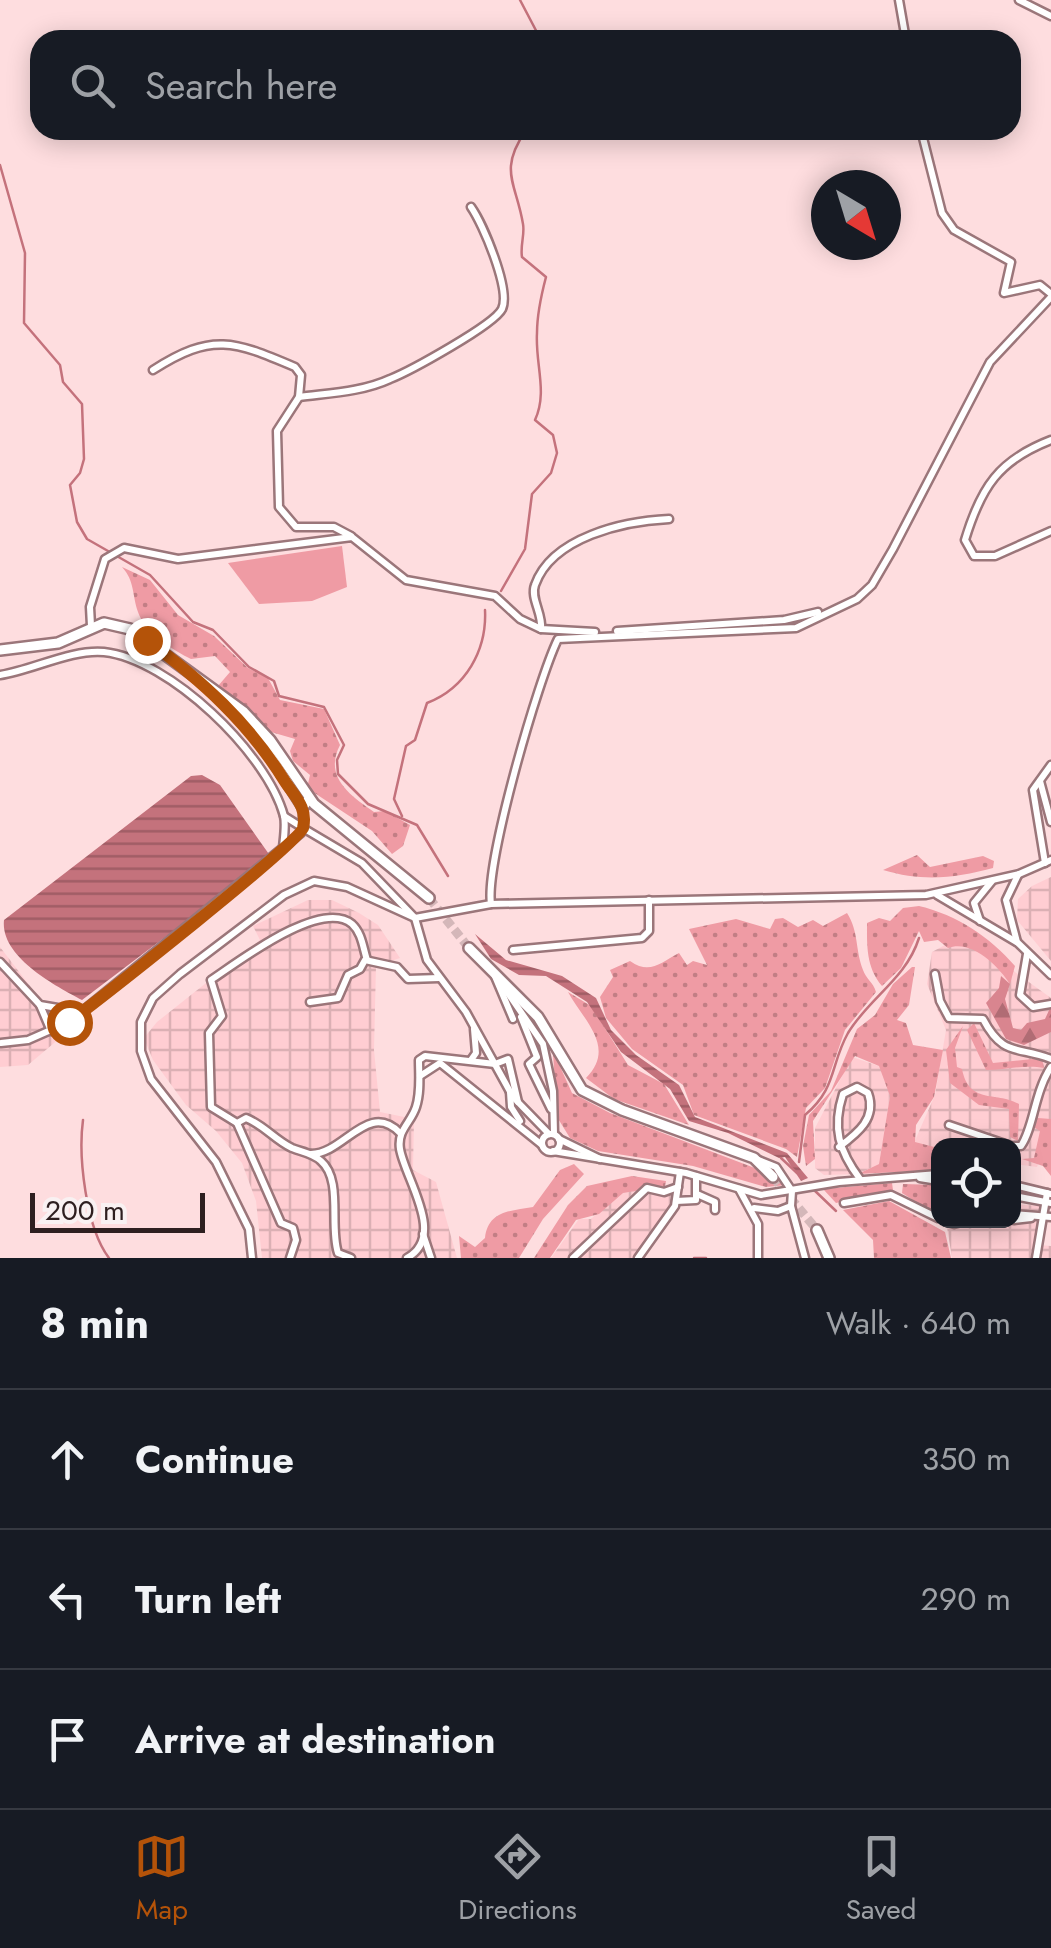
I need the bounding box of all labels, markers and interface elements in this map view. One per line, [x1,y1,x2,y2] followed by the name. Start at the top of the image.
[30,30,1021,140] search box
[65,58,120,113] icon: search
[145,58,337,113] text: Search here
[811,170,901,260] north arrow
[125,618,171,664] route end
[47,1000,93,1046] route start
[931,1138,1021,1228] map controls
[931,1138,1021,1228] button: locate
[30,1188,205,1232] scale bar
[45,1190,125,1231] text: 200 m
[40,1293,149,1354] text: 8 min
[826,1300,1011,1346] text: Walk · 640 m
[40,1432,95,1487] icon: ahead
[135,1432,294,1487] text: Continue
[922,1436,1011,1482] text: 350 m
[40,1572,95,1627] icon: left
[135,1572,281,1627] text: Turn left
[921,1576,1011,1622] text: 290 m
[40,1712,95,1767] icon: arrive
[135,1712,496,1767] text: Arrive at destination
[134,1829,189,1930] tab: Map
[458,1829,577,1930] tab: Directions
[846,1829,917,1930] tab: Saved

